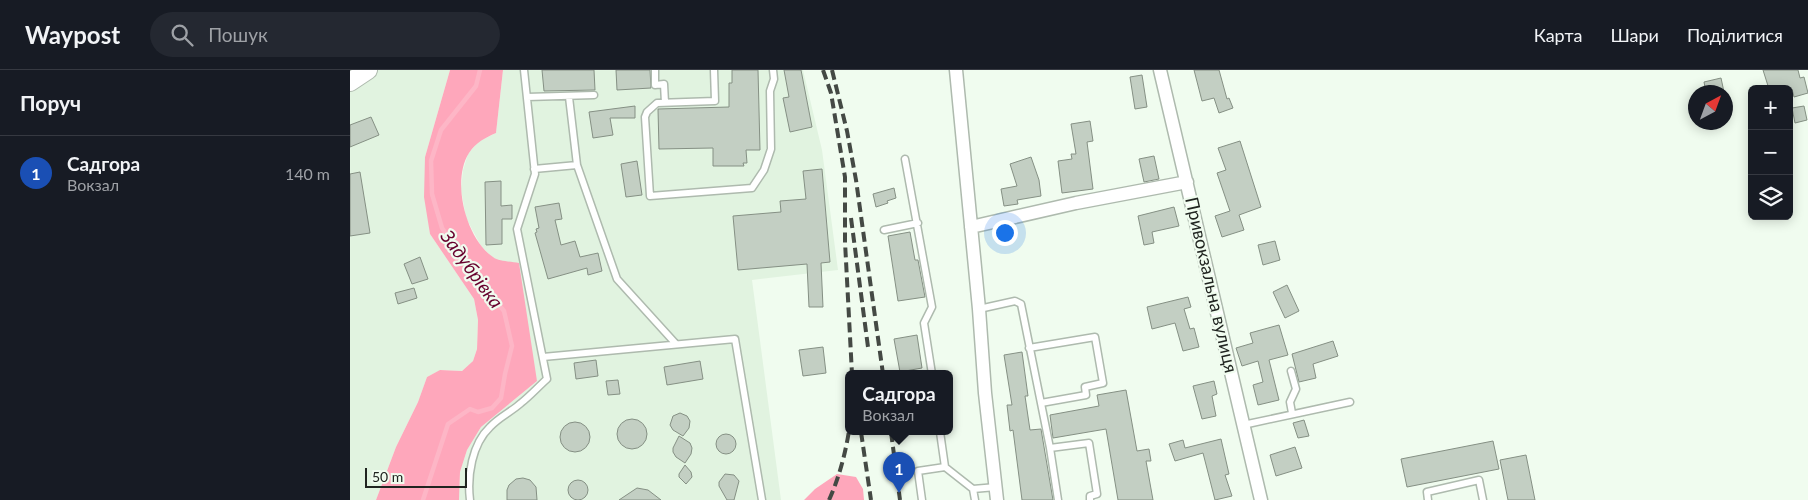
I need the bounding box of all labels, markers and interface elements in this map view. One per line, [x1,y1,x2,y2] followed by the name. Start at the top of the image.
[150,12,500,57] search box
[25,20,120,49] text: Waypost
[168,21,196,49] icon: search
[208,23,268,46] text: Пошук
[1534,24,1582,46] text: Карта
[1610,24,1659,46] text: Шари
[1687,24,1783,46] text: Поділитися
[1688,85,1733,130] north arrow
[1748,85,1793,220] map controls
[1748,85,1793,130] button: +
[20,90,81,115] text: Поруч
[1748,130,1793,175] button: −
[67,152,140,175] text: Садгора
[31,164,41,183] text: 1
[285,164,330,183] text: 140 m
[67,175,119,194] text: Вокзал
[1748,175,1793,220] button: layers
[1181,195,1243,375] street label: Привокзальна вулиця
[992,220,1018,246] your location
[436,224,508,312] water label: Задубрівка
[845,370,953,435] popup
[862,382,936,405] text: Садгора
[862,405,914,424] text: Вокзал
[883,452,915,493] pin: 1
[365,465,468,488] scale bar
[372,468,403,485] text: 50 m

